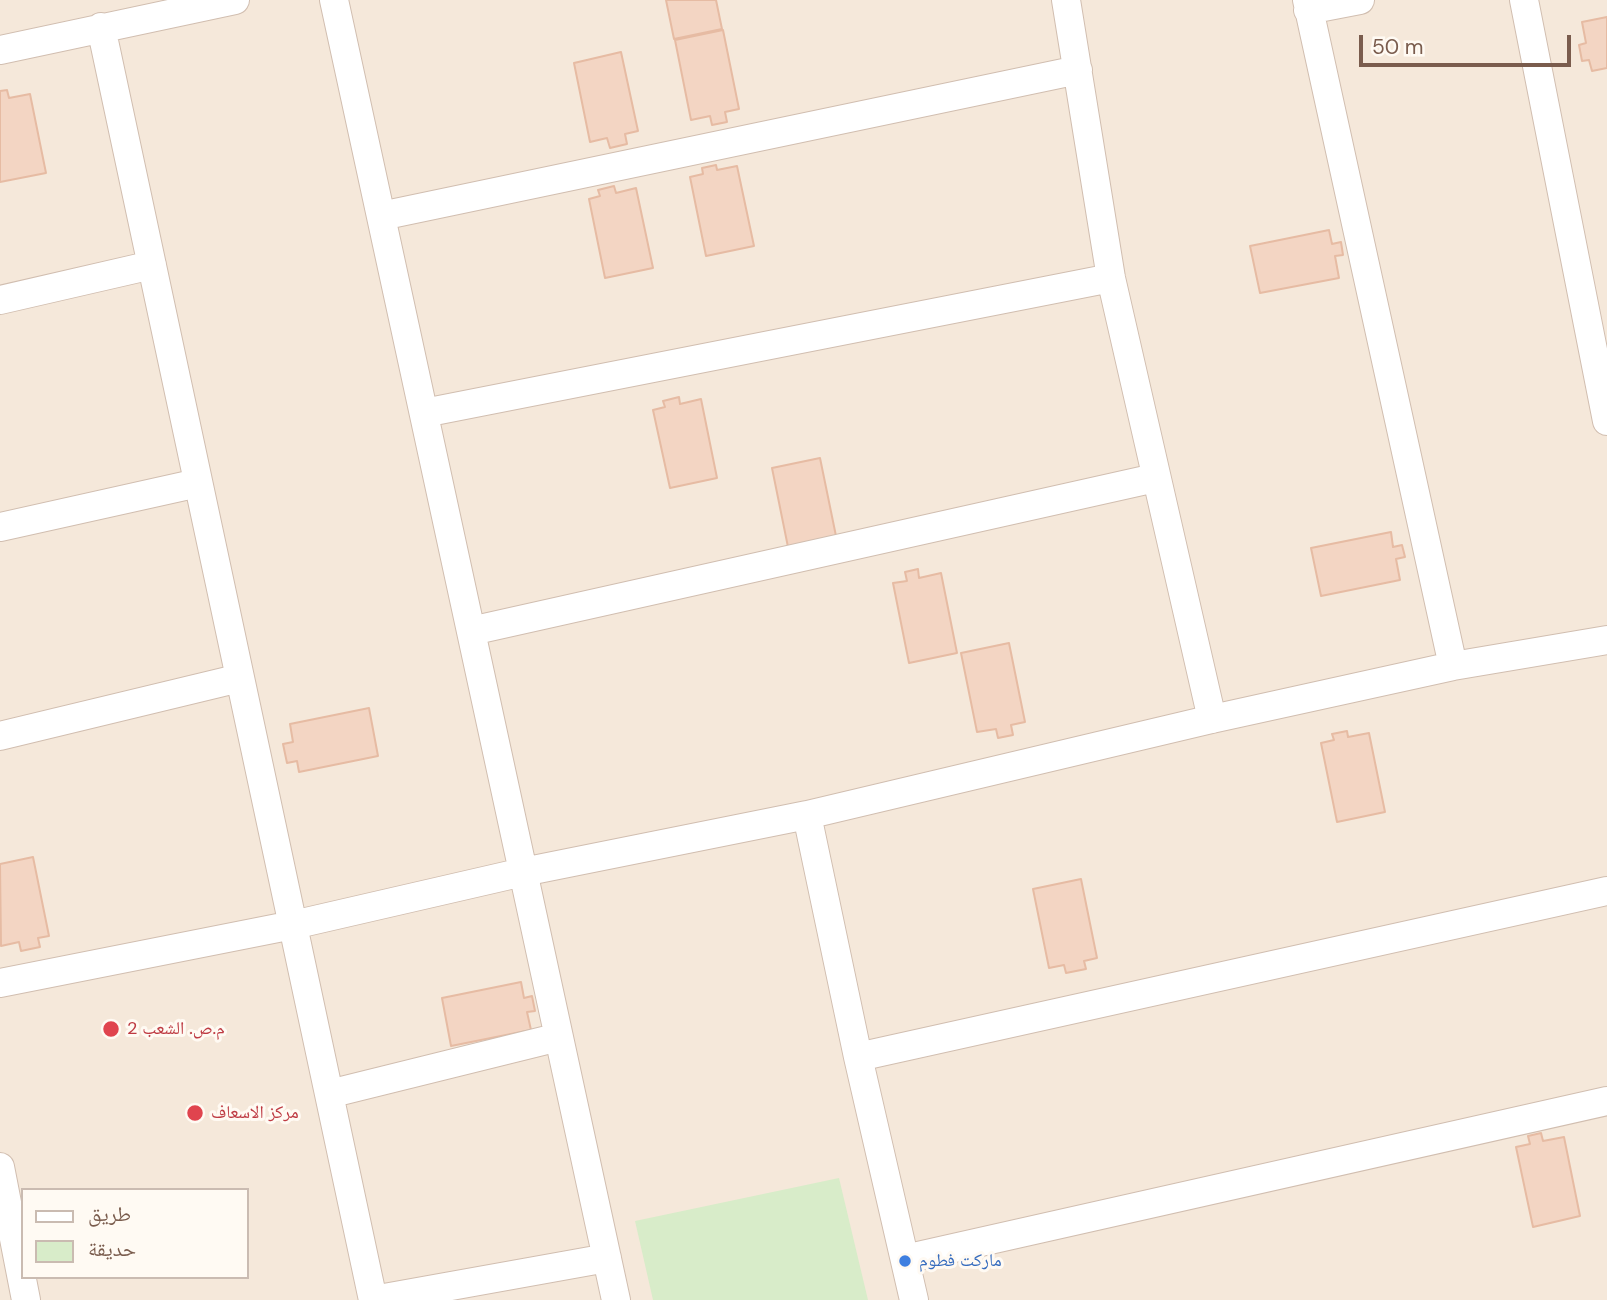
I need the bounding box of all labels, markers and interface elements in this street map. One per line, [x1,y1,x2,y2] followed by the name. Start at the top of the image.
[1362,21,1574,65] scale bar
[1372,33,1423,61] text: 50 m
[127,1018,225,1040] place label: م.ص. الشعب 2
[101,1019,121,1039] marker: م.ص. الشعب 2
[211,1102,299,1124] place label: مركز الاسعاف
[185,1103,205,1123] marker: مركز الاسعاف
[21,1188,248,1279] legend
[88,1200,131,1228] text: طريق
[88,1235,136,1263] text: حديقة
[919,1250,1002,1272] place label: ماركت فطوم
[897,1253,913,1269] marker: ماركت فطوم

